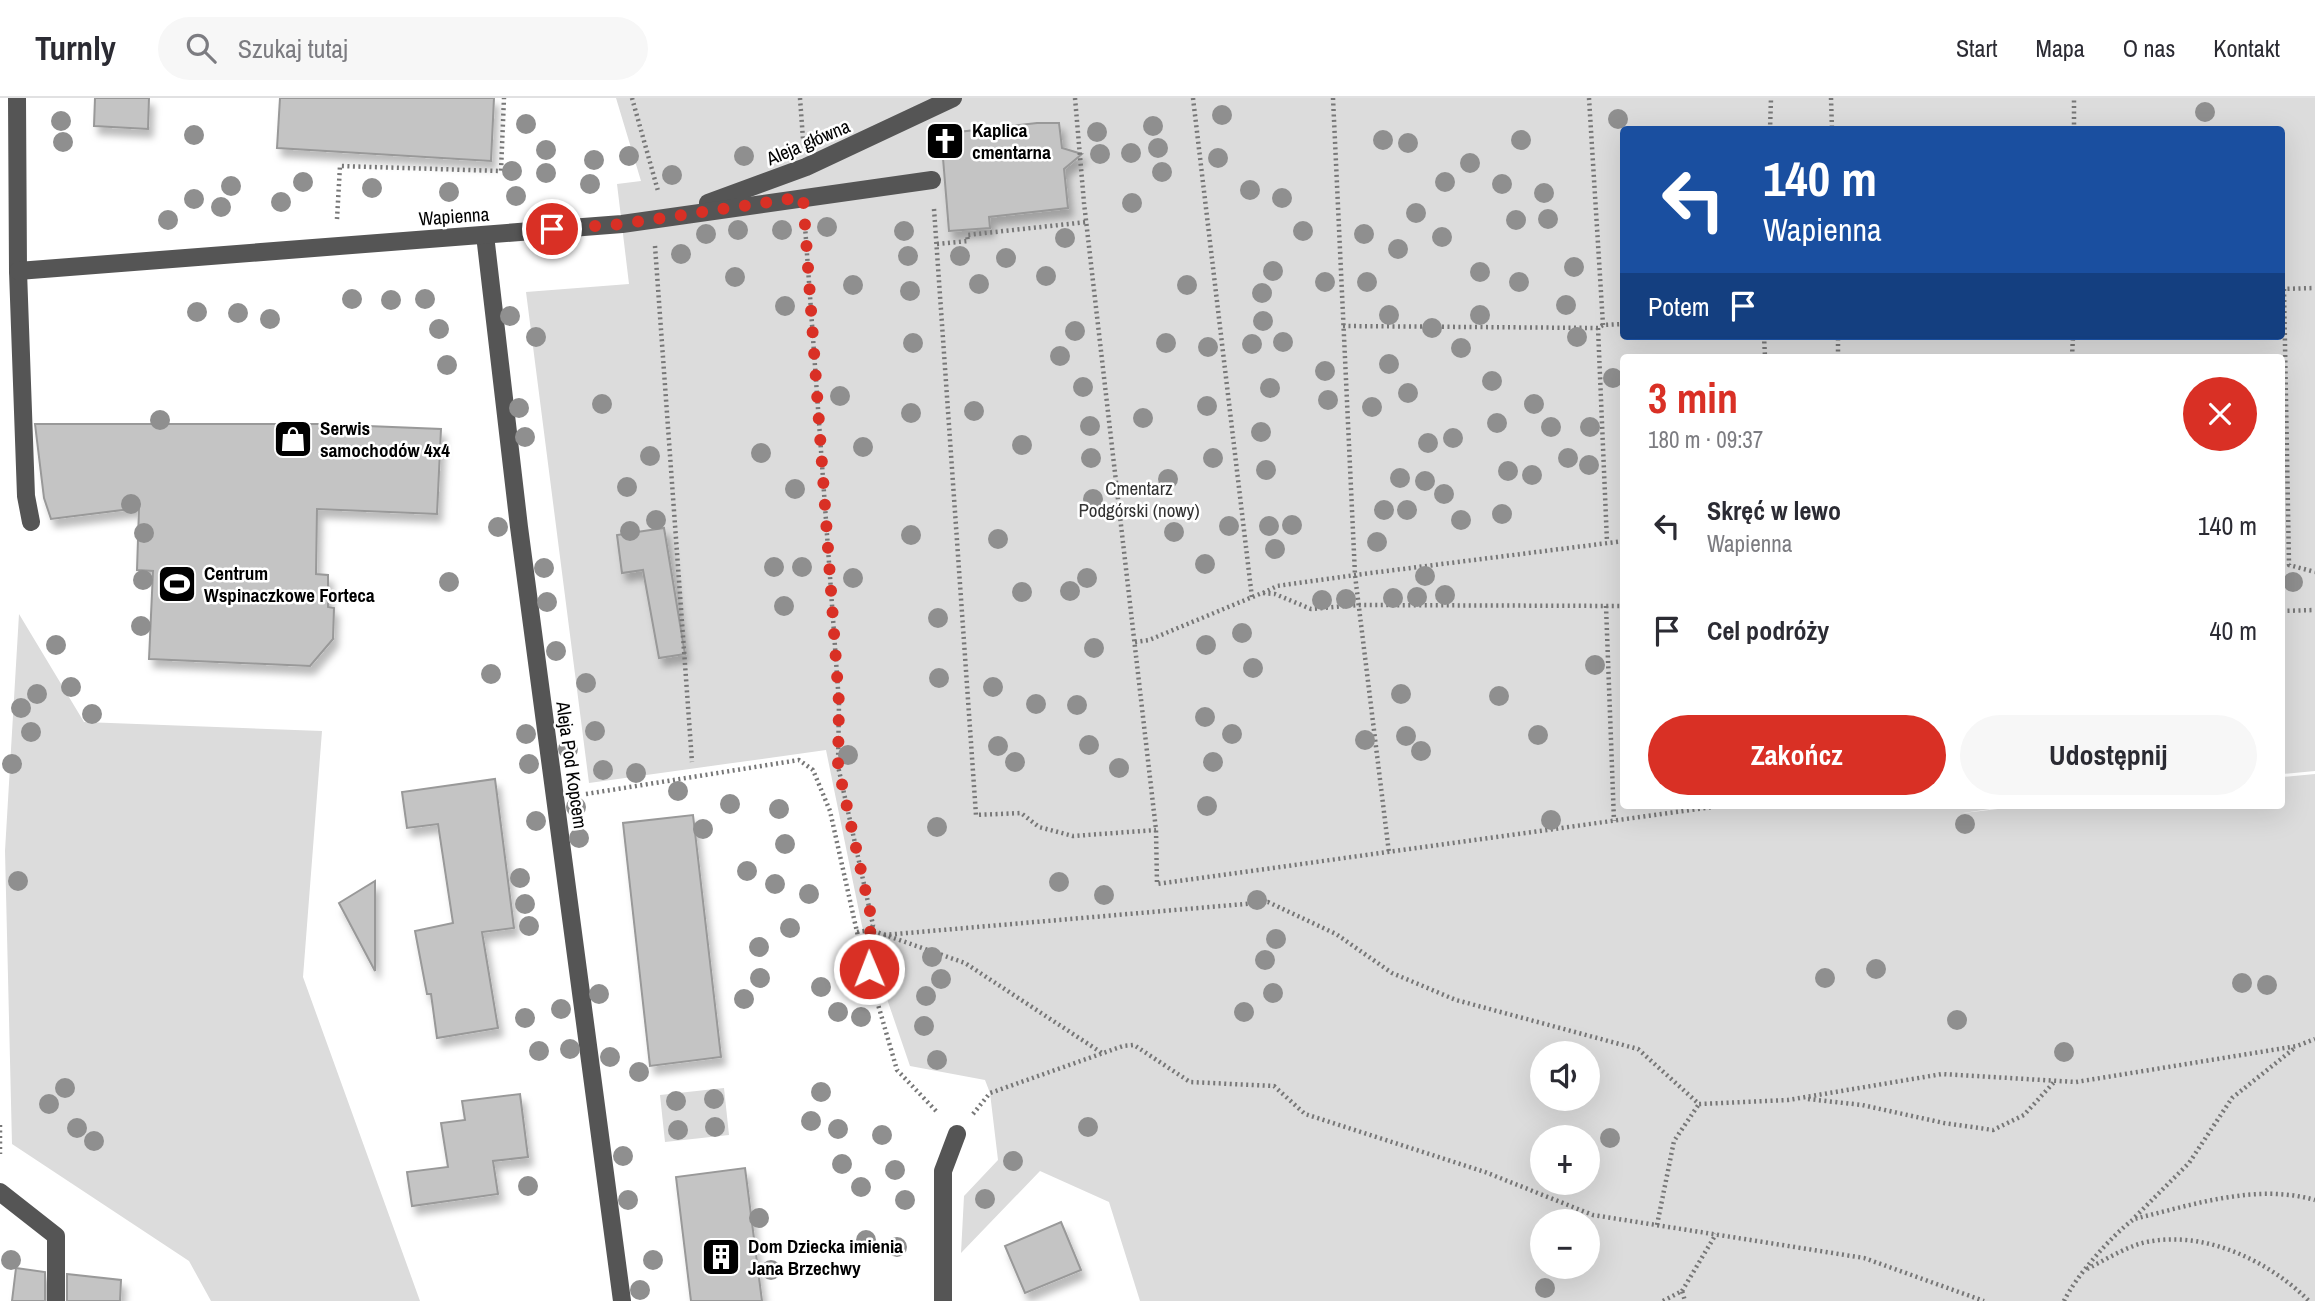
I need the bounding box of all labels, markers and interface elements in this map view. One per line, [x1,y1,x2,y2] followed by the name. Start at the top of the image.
[158,17,648,80] search box
[35,26,116,70] text: Turnly
[182,29,220,67] icon: search
[238,31,348,66] text: Szukaj tutaj
[1956,32,1998,64] text: Start
[2036,32,2085,64] text: Mapa
[2123,32,2175,64] text: O nas
[2213,32,2280,64] text: Kontakt
[761,113,854,172] street label: Aleja główna
[972,117,1051,165] place label: Kaplica cmentarna
[924,120,966,162] church icon: Kaplica cmentarna
[1763,145,1877,211] text: 140 m
[1648,154,1739,245] icon: left
[522,199,582,259] pin
[418,201,490,231] street label: Wapienna
[1763,208,1882,251] text: Wapienna
[533,210,571,248] icon: arrive
[1724,287,1762,325] icon: arrive
[1648,289,1710,324] text: Potem
[1648,370,1738,426] text: 3 min
[2183,377,2257,451] button: close
[320,415,450,463] place label: Serwis samochodów 4x4
[272,418,314,460] shop icon: Serwis samochodów 4x4
[1648,424,1763,455] text: 180 m · 09:37
[1078,475,1200,523] park label: Cmentarz Podgórski (nowy)
[1707,493,1841,528] text: Skręć w lewo
[1648,507,1686,545] icon: left
[2198,508,2257,543] text: 140 m
[1707,528,1792,559] text: Wapienna
[204,560,375,608] place label: Centrum Wspinaczkowe Forteca
[156,563,198,605] sports icon: Centrum Wspinaczkowe Forteca
[1648,612,1686,650] icon: arrive
[1707,613,1829,648] text: Cel podróży
[2210,613,2257,648] text: 40 m
[550,699,594,830] street label: Aleja Pod Kopcem
[1648,715,1946,795] button: Zakończ
[1960,715,2257,795] button: Udostępnij
[832,932,906,1006] position arrow
[1530,1041,1600,1279] map controls
[1530,1041,1600,1111] button: sound
[1530,1125,1600,1195] button: +
[1530,1209,1600,1279] button: −
[748,1233,903,1281] place label: Dom Dziecka imienia Jana Brzechwy
[700,1236,742,1278] building icon: Dom Dziecka imienia Jana Brzechwy

